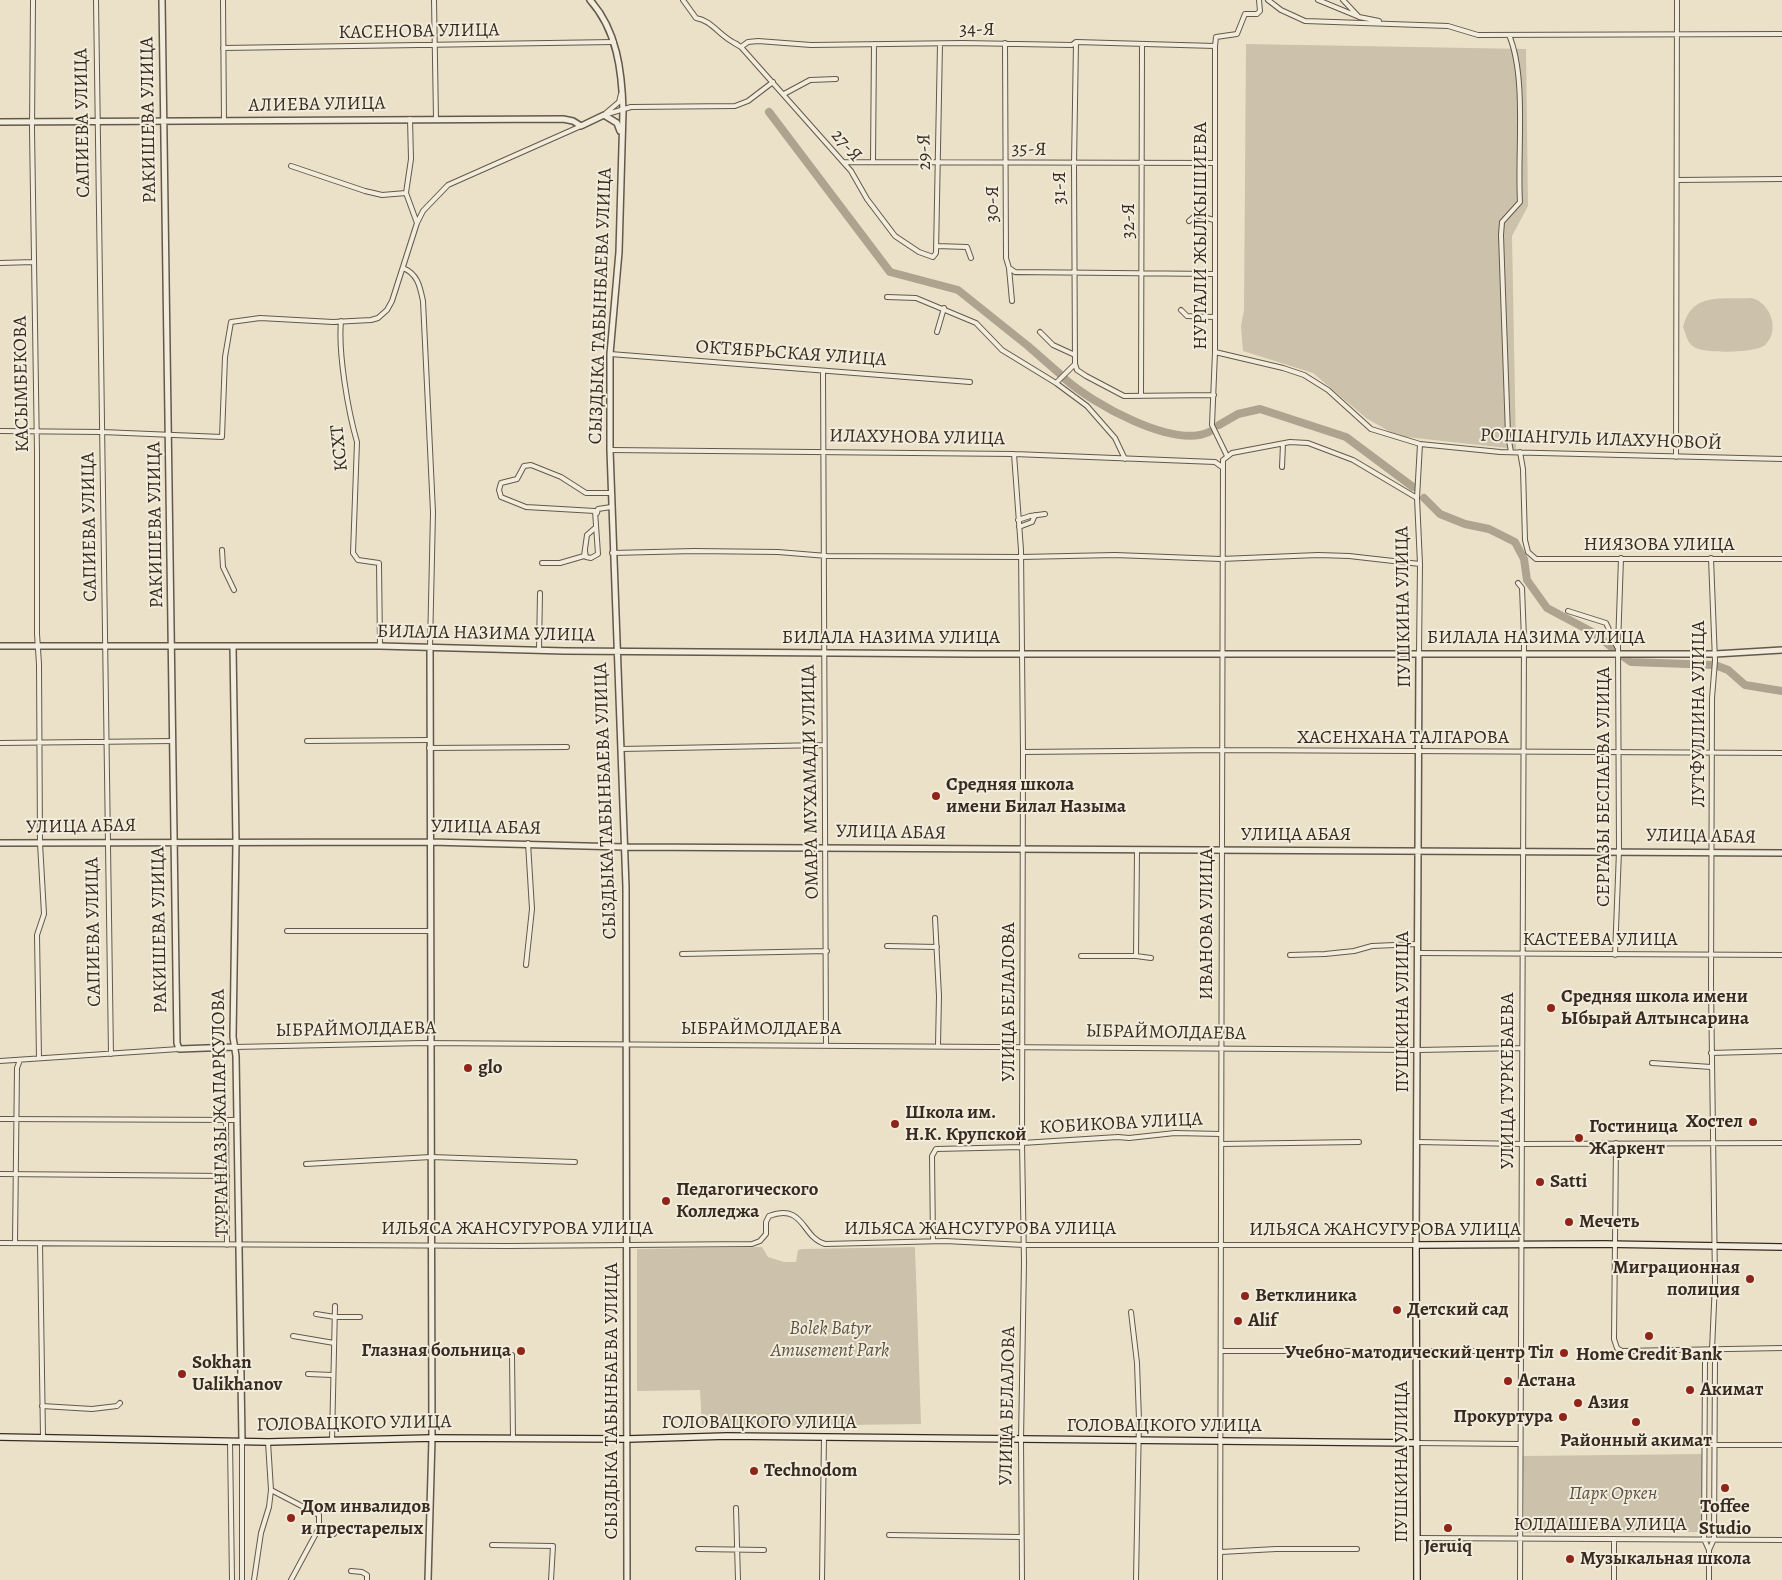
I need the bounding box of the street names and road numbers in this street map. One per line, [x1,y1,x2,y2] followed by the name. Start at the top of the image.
[338,19,500,45] street label: КАСЕНОВА УЛИЦА
[959,19,995,41] street label: 34-Я
[136,36,162,204] street label: РАКИШЕВА УЛИЦА
[70,48,96,198] street label: САПИЕВА УЛИЦА
[248,92,386,118] street label: АЛИЕВА УЛИЦА
[1190,122,1212,350] street label: НУРГАЛИ ЖЫЛКЫШИЕВА
[826,125,866,167] street label: 27-Я
[913,134,937,170] street label: 29-Я
[1011,138,1047,162] street label: 35-Я
[585,167,617,445] street label: СЫЗДЫКА ТАБЫНБАЕВА УЛИЦА
[1049,171,1071,205] street label: 31-Я
[982,186,1004,222] street label: 30-Я
[1118,203,1140,239] street label: 32-Я
[9,315,35,453] street label: КАСЫМБЕКОВА
[695,336,887,372] street label: ОКТЯБРЬСКАЯ УЛИЦА
[326,424,354,472] street label: КСХТ
[1480,424,1722,456] street label: РОШАНГУЛЬ ИЛАХУНОВОЙ
[829,425,1005,451] street label: ИЛАХУНОВА УЛИЦА
[143,441,169,609] street label: РАКИШЕВА УЛИЦА
[77,452,103,602] street label: САПИЕВА УЛИЦА
[1391,526,1417,688] street label: ПУШКИНА УЛИЦА
[1583,534,1735,556] street label: НИЯЗОВА УЛИЦА
[377,621,595,647] street label: БИЛАЛА НАЗИМА УЛИЦА
[1688,621,1710,807] street label: ЛУТФУЛЛИНА УЛИЦА
[782,627,1000,649] street label: БИЛАЛА НАЗИМА УЛИЦА
[1427,627,1645,649] street label: БИЛАЛА НАЗИМА УЛИЦА
[590,662,622,940] street label: СЫЗДЫКА ТАБЫНБАЕВА УЛИЦА
[798,664,824,900] street label: ОМАРА МУХАМАДИ УЛИЦА
[1593,667,1615,907] street label: СЕРГАЗЫ БЕСПАЕВА УЛИЦА
[1297,727,1509,749] street label: ХАСЕНХАНА ТАЛГАРОВА
[26,815,136,839] street label: УЛИЦА АБАЯ
[431,816,541,840] street label: УЛИЦА АБАЯ
[836,821,946,845] street label: УЛИЦА АБАЯ
[1241,824,1351,846] street label: УЛИЦА АБАЯ
[1646,825,1756,849] street label: УЛИЦА АБАЯ
[147,846,173,1014] street label: РАКИШЕВА УЛИЦА
[1196,848,1218,1000] street label: ИВАНОВА УЛИЦА
[81,857,107,1007] street label: САПИЕВА УЛИЦА
[998,922,1020,1082] street label: УЛИЦА БЕЛАЛОВА
[1522,929,1678,951] street label: КАСТЕЕВА УЛИЦА
[1392,931,1414,1093] street label: ПУШКИНА УЛИЦА
[207,989,235,1237] street label: ТУРГАНГАЗЫ ЖАПАРКУЛОВА
[1497,993,1519,1169] street label: УЛИЦА ТУРКЕБАЕВА
[276,1017,436,1043] street label: ЫБРАЙМОЛДАЕВА
[681,1018,841,1040] street label: ЫБРАЙМОЛДАЕВА
[1086,1020,1246,1046] street label: ЫБРАЙМОЛДАЕВА
[1039,1108,1203,1140] street label: КОБИКОВА УЛИЦА
[381,1218,653,1240] street label: ИЛЬЯСА ЖАНСУГУРОВА УЛИЦА
[844,1218,1116,1240] street label: ИЛЬЯСА ЖАНСУГУРОВА УЛИЦА
[1249,1219,1521,1241] street label: ИЛЬЯСА ЖАНСУГУРОВА УЛИЦА
[601,1263,623,1539] street label: СЫЗДЫКА ТАБЫНБАЕВА УЛИЦА
[995,1326,1021,1486] street label: УЛИЦА БЕЛАЛОВА
[1391,1381,1413,1543] street label: ПУШКИНА УЛИЦА
[256,1411,452,1437] street label: ГОЛОВАЦКОГО УЛИЦА
[662,1412,856,1434] street label: ГОЛОВАЦКОГО УЛИЦА
[1067,1415,1261,1437] street label: ГОЛОВАЦКОГО УЛИЦА
[1513,1514,1687,1536] street label: ЮЛДАШЕВА УЛИЦА

